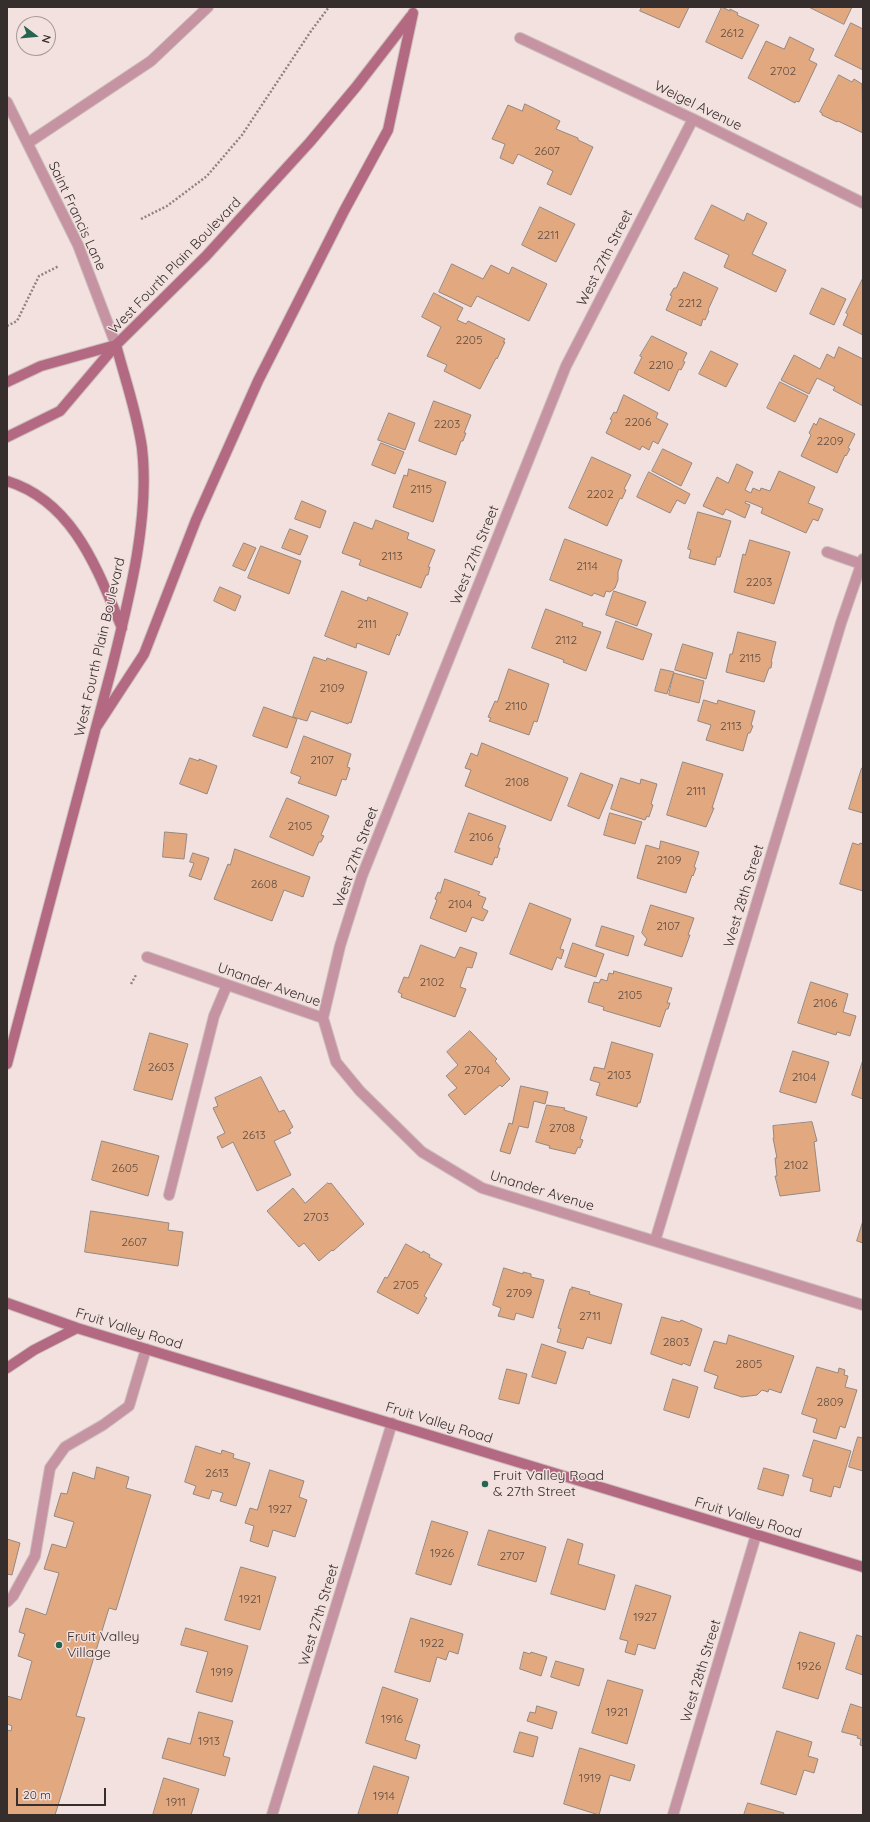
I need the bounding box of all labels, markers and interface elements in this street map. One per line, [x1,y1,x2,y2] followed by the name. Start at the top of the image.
[16,16,56,56] north arrow
[720,26,744,40] house number: 2612
[39,33,54,45] text: N
[770,64,796,78] house number: 2702
[651,78,745,134] street label: Weigel Avenue
[534,144,560,158] house number: 2607
[44,159,110,273] street label: Saint Francis Lane
[105,194,245,338] street label: West Fourth Plain Boulevard
[573,207,637,309] street label: West 27th Street
[537,228,559,242] house number: 2211
[678,296,702,310] house number: 2212
[456,333,482,347] house number: 2205
[649,358,673,372] house number: 2210
[625,415,651,429] house number: 2206
[434,417,460,431] house number: 2203
[816,434,844,448] house number: 2209
[410,482,432,496] house number: 2115
[586,487,614,501] house number: 2202
[447,503,503,607] street label: West 27th Street
[381,549,403,563] house number: 2113
[71,556,129,738] street label: West Fourth Plain Boulevard
[576,559,598,573] house number: 2114
[746,575,772,589] house number: 2203
[357,617,377,631] house number: 2111
[555,633,577,647] house number: 2112
[739,651,761,665] house number: 2115
[320,681,344,695] house number: 2109
[505,699,527,713] house number: 2110
[720,719,742,733] house number: 2113
[310,753,334,767] house number: 2107
[505,775,529,789] house number: 2108
[686,784,706,798] house number: 2111
[330,804,382,910] street label: West 27th Street
[288,819,312,833] house number: 2105
[469,830,493,844] house number: 2106
[720,843,768,949] street label: West 28th Street
[657,853,681,867] house number: 2109
[251,877,277,891] house number: 2608
[448,897,472,911] house number: 2104
[656,919,680,933] house number: 2107
[215,959,323,1011] street label: Unander Avenue
[420,975,444,989] house number: 2102
[618,988,642,1002] house number: 2105
[813,996,837,1010] house number: 2106
[148,1060,174,1074] house number: 2603
[464,1063,490,1077] house number: 2704
[607,1068,631,1082] house number: 2103
[792,1070,816,1084] house number: 2104
[549,1121,575,1135] house number: 2708
[242,1128,266,1142] house number: 2613
[784,1158,808,1172] house number: 2102
[112,1161,138,1175] house number: 2605
[488,1167,596,1215] street label: Unander Avenue
[303,1210,329,1224] house number: 2703
[121,1235,147,1249] house number: 2607
[393,1278,419,1292] house number: 2705
[506,1286,532,1300] house number: 2709
[73,1305,185,1353] street label: Fruit Valley Road
[579,1309,601,1323] house number: 2711
[663,1335,689,1349] house number: 2803
[736,1357,762,1371] house number: 2805
[817,1395,843,1409] house number: 2809
[383,1399,495,1447] street label: Fruit Valley Road
[205,1466,229,1480] house number: 2613
[493,1468,604,1500] place label: Fruit Valley Road & 27th Street
[480,1479,490,1489] marker: Fruit Valley Road & 27th Street
[692,1494,804,1542] street label: Fruit Valley Road
[268,1502,292,1516] house number: 1927
[430,1546,454,1560] house number: 1926
[499,1549,525,1563] house number: 2707
[295,1562,343,1668] street label: West 27th Street
[239,1592,261,1606] house number: 1921
[633,1610,657,1624] house number: 1927
[677,1618,725,1724] street label: West 28th Street
[67,1629,139,1662] place label: Fruit Valley Village
[420,1636,444,1650] house number: 1922
[54,1640,64,1650] marker: Fruit Valley Village
[797,1659,821,1673] house number: 1926
[211,1665,233,1679] house number: 1919
[606,1705,628,1719] house number: 1921
[381,1712,403,1726] house number: 1916
[198,1734,220,1748] house number: 1913
[579,1771,601,1785] house number: 1919
[18,1780,108,1806] scale bar
[23,1787,51,1802] text: 20 m
[373,1789,395,1803] house number: 1914
[166,1795,186,1809] house number: 1911

